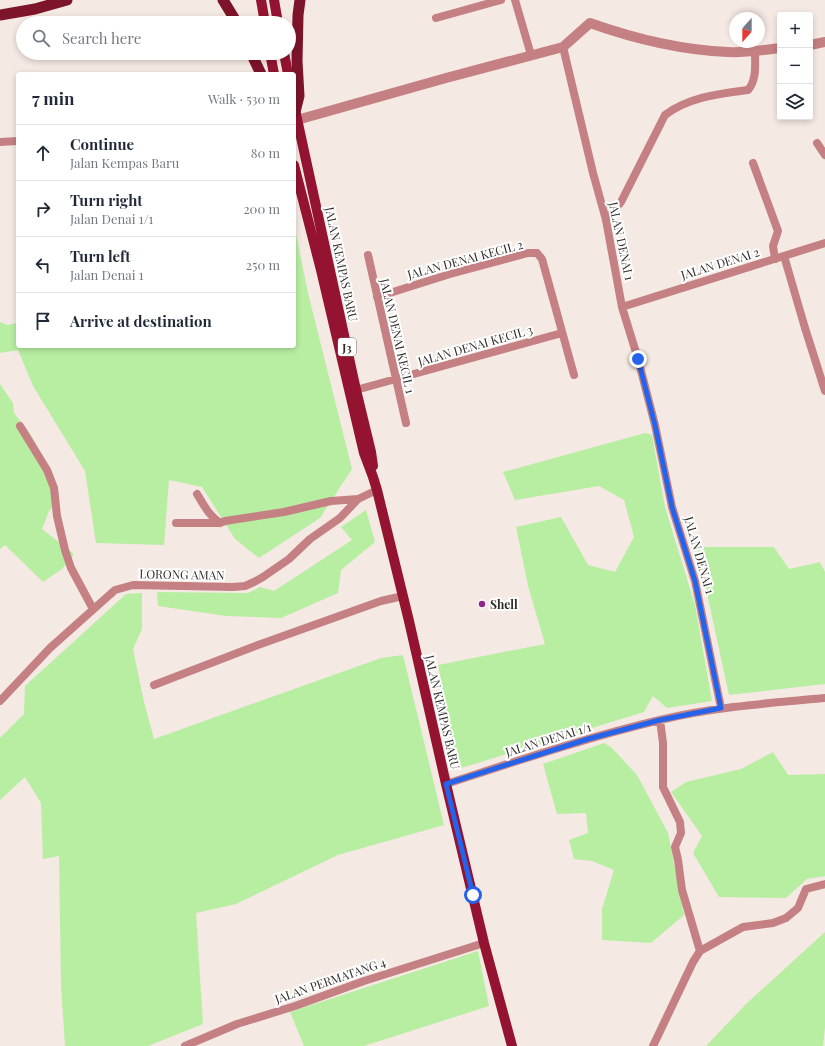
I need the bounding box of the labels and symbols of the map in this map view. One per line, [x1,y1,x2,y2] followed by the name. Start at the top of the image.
[729,12,765,48] north arrow
[606,199,638,282] street label: JALAN DENAI 1
[322,204,362,323] street label: JALAN KEMPAS BARU
[405,236,525,282] street label: JALAN DENAI KECIL 2
[678,243,761,283] street label: JALAN DENAI 2
[377,276,419,396] street label: JALAN DENAI KECIL 1
[415,321,534,369] street label: JALAN DENAI KECIL 3
[338,338,356,356] road number: J3
[629,350,647,368] route end
[681,513,719,596] street label: JALAN DENAI 1
[139,565,225,583] street label: LORONG AMAN
[490,596,518,612] place label: Shell
[477,599,487,609] marker: Shell
[422,652,464,771] street label: JALAN KEMPAS BARU
[502,718,593,760] street label: JALAN DENAI 1/1
[464,886,482,904] route start
[272,954,388,1007] street label: JALAN PERMATANG 4

